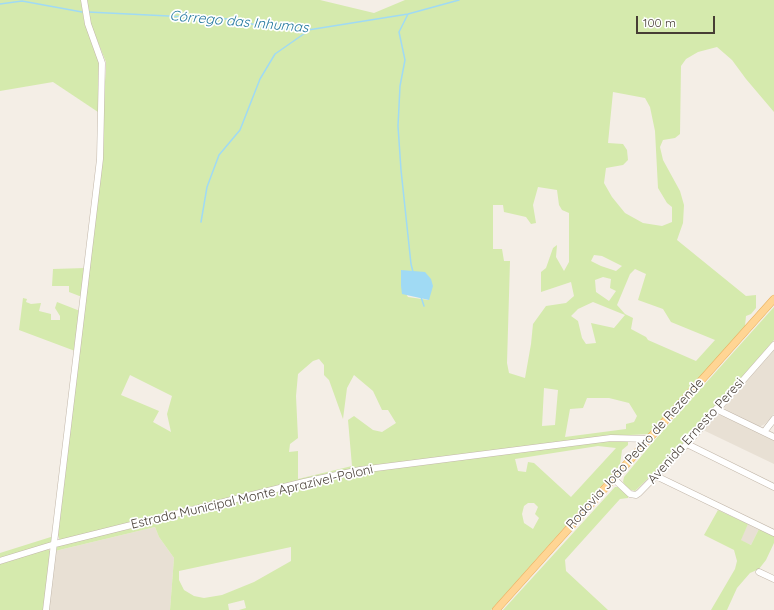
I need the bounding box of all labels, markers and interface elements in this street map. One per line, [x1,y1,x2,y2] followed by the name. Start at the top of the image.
[169,8,309,36] water label: Córrego das Inhumas
[638,8,717,34] scale bar
[643,15,676,30] text: 100 m
[563,375,707,533] street label: Rodovia João Pedro de Rezende
[644,375,748,487] street label: Avenida Ernesto Peresi
[129,461,375,533] street label: Estrada Municipal Monte Aprazível-Poloni

